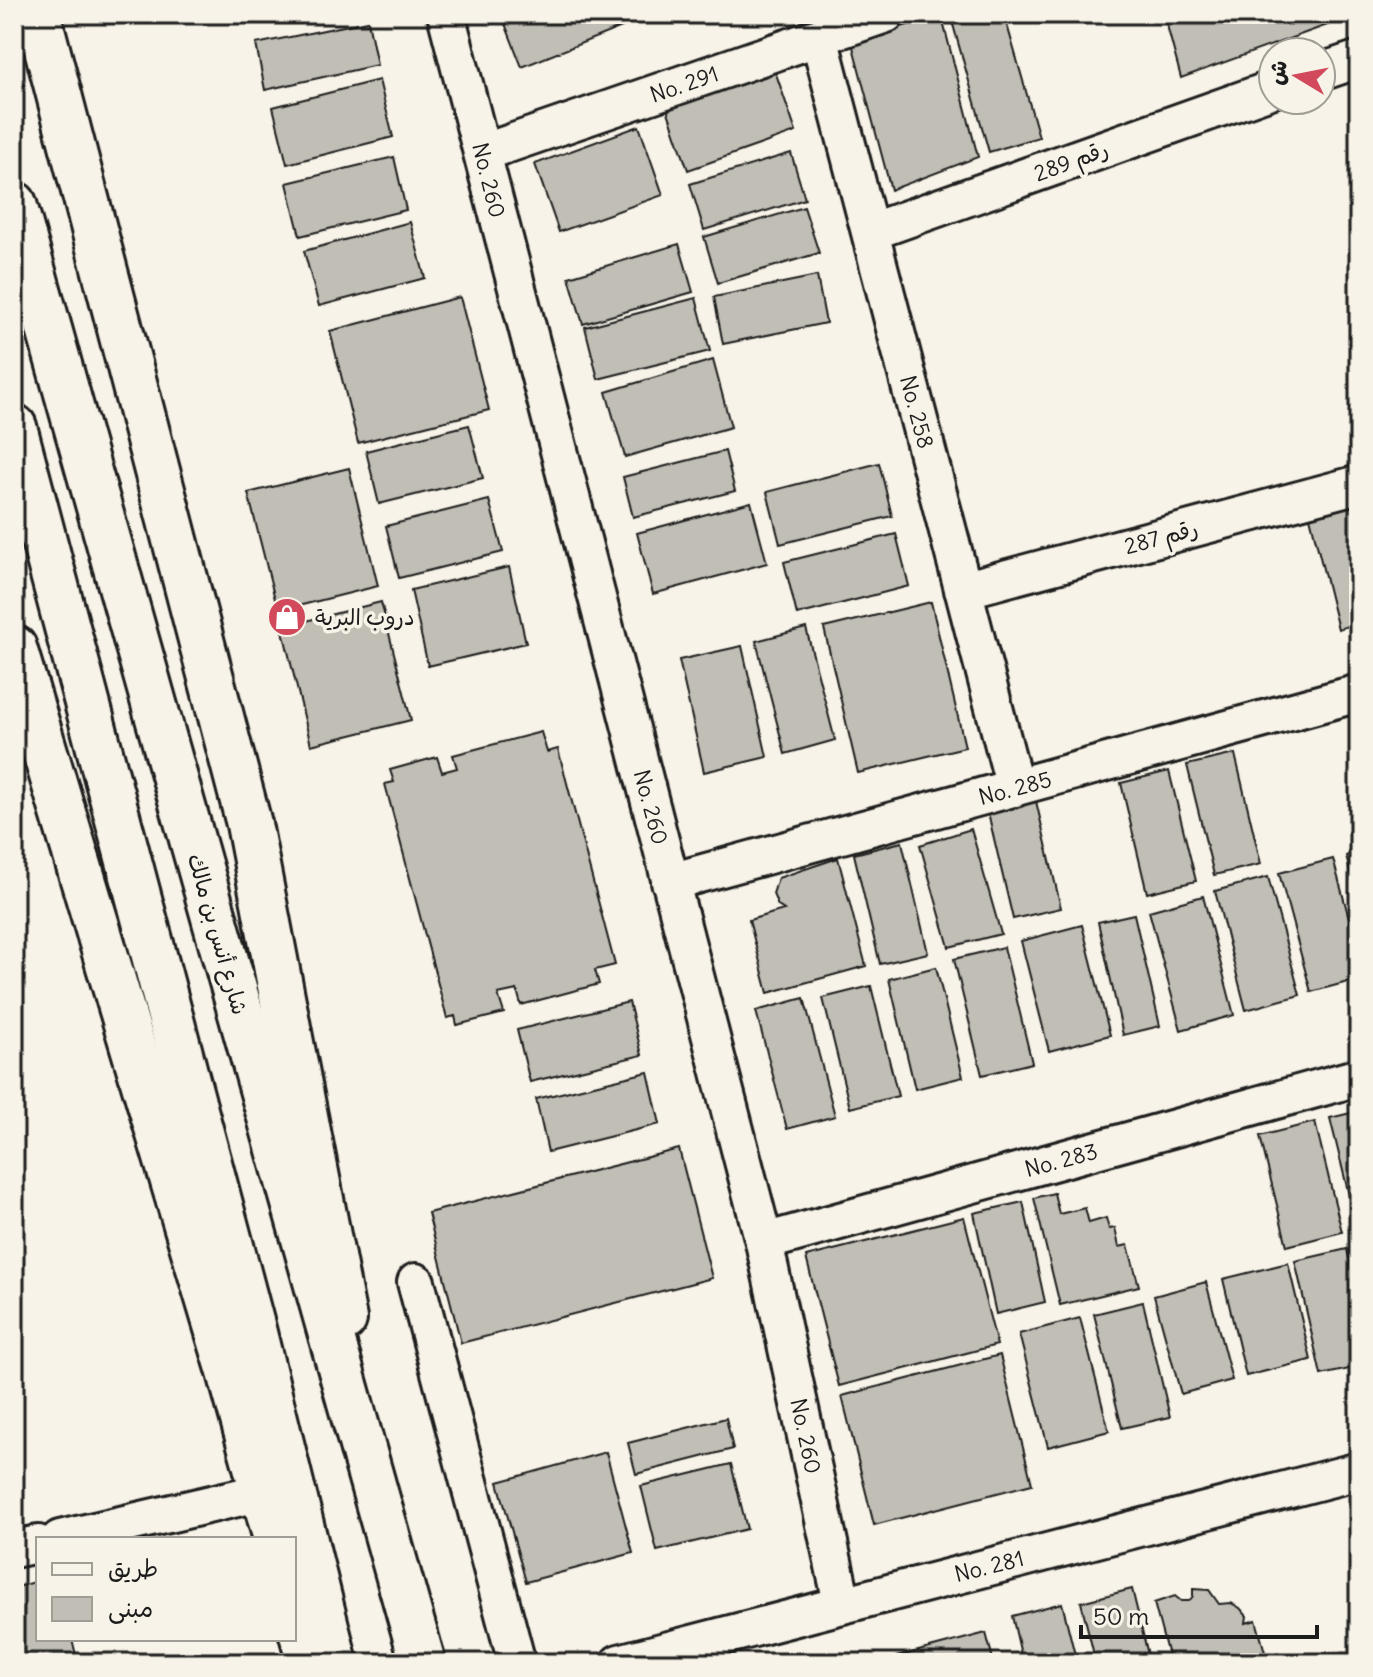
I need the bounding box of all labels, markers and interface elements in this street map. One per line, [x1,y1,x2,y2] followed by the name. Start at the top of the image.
[1257,36,1337,116] north arrow
[1261,58,1293,87] text: ش
[646,59,722,109] street label: No. 291
[1030,135,1113,190] street label: رقم 289
[466,140,512,220] street label: No. 260
[894,372,940,452] street label: No. 258
[1121,514,1202,563] street label: رقم 287
[266,596,308,638] shop icon: دروب البرية
[315,603,415,631] place label: دروب البرية
[975,765,1055,811] street label: No. 285
[628,766,674,848] street label: No. 260
[180,850,254,1018] street label: شارع أنس بن مالك
[1021,1137,1101,1183] street label: No. 283
[784,1396,828,1476] street label: No. 260
[36,1537,296,1641] legend
[951,1544,1027,1588] street label: No. 281
[108,1553,158,1583] text: طريق
[1081,1589,1317,1639] scale bar
[108,1593,153,1624] text: مبنى
[1093,1601,1149,1631] text: 50 m

